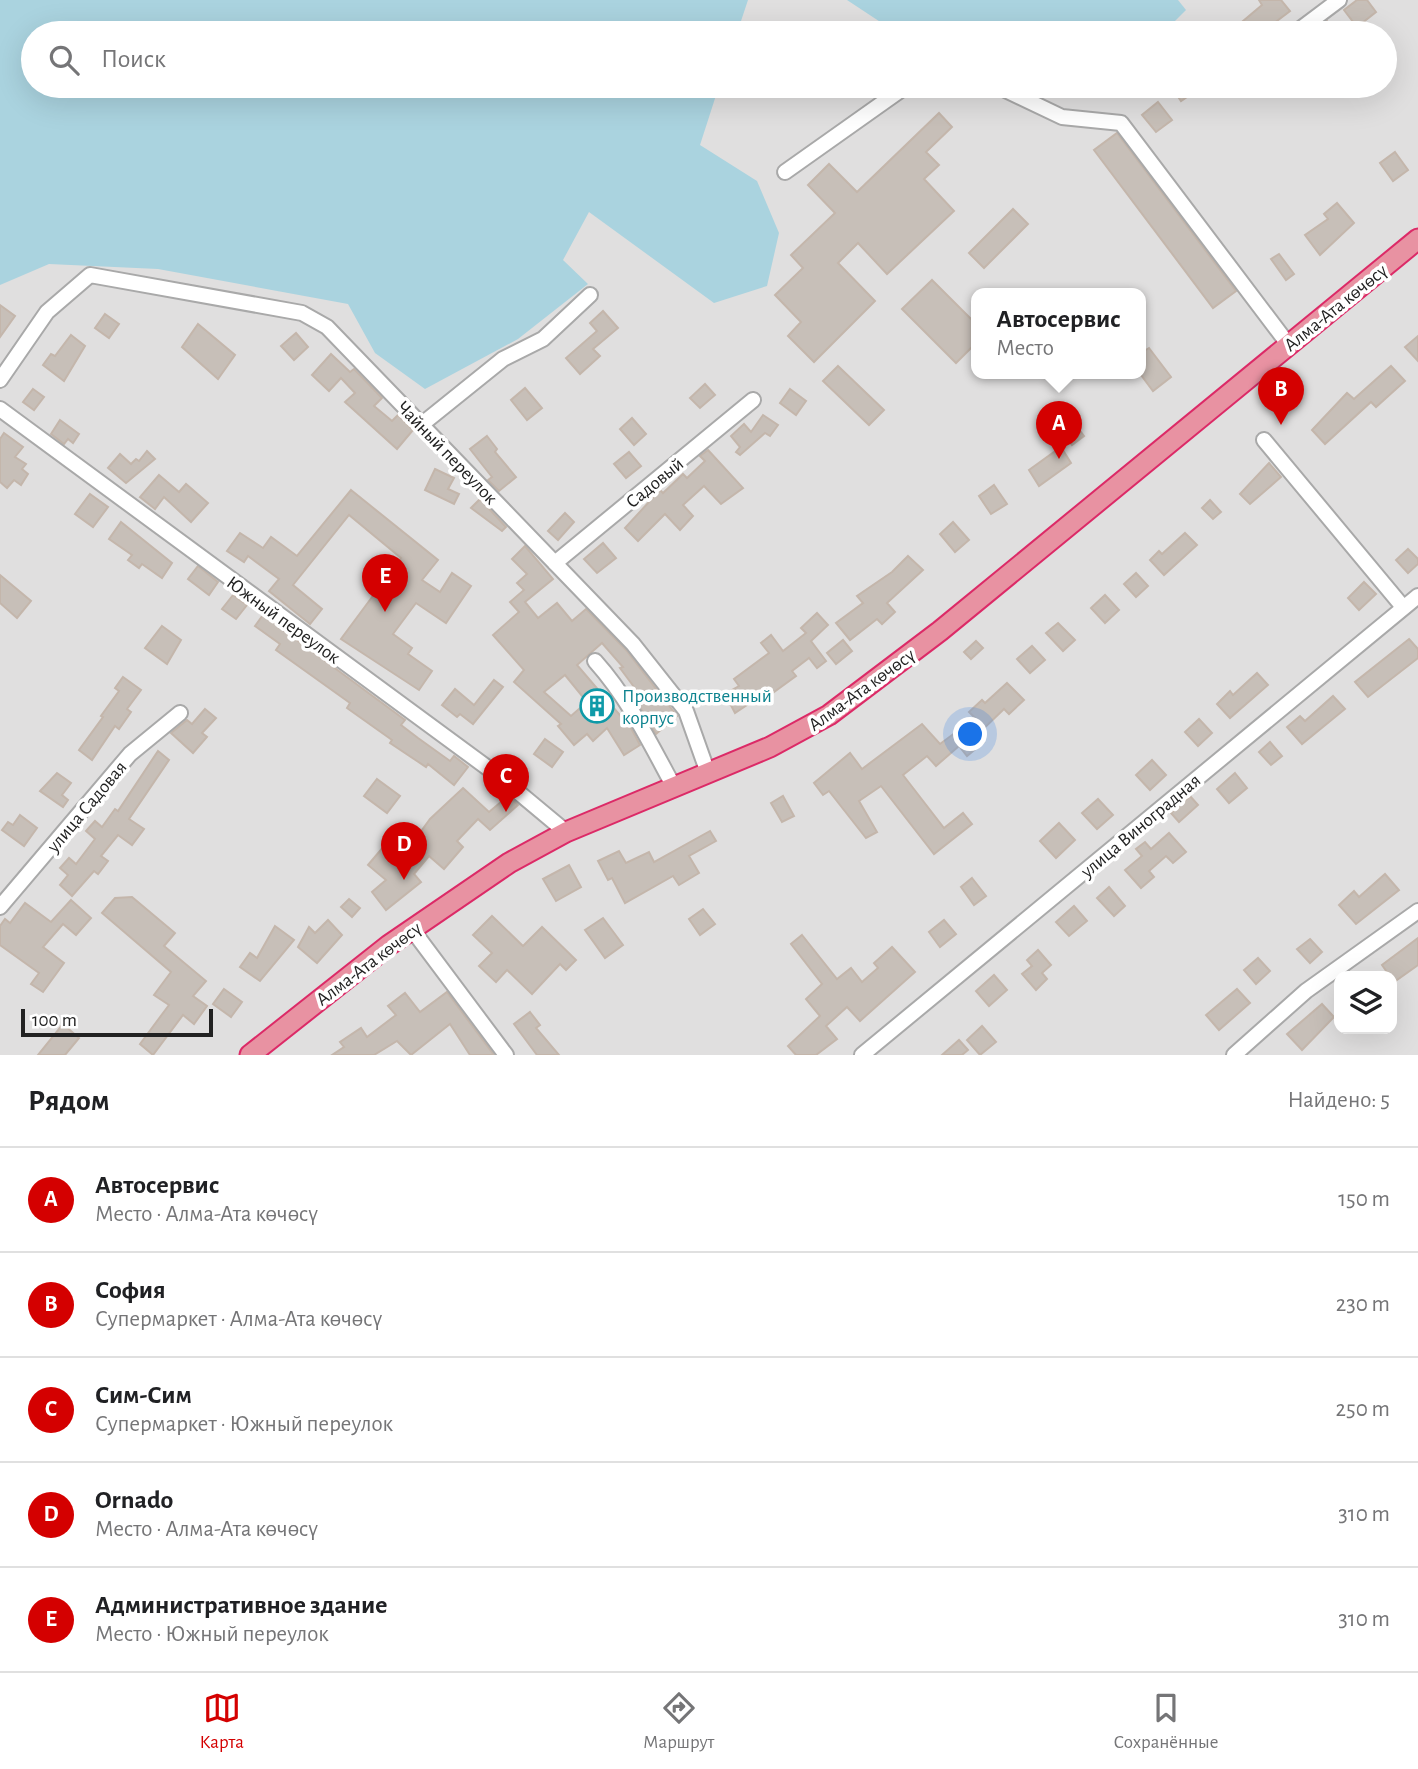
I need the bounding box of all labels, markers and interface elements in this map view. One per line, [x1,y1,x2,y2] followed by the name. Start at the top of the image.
[21,21,1397,98] search box
[45,41,83,79] icon: search
[101,46,166,72] text: Поиск
[1281,261,1391,355] street label: Алма-Ата көчөсү
[971,288,1146,379] popup
[996,306,1121,332] text: Автосервис
[996,337,1054,360] text: Место
[1258,367,1304,425] pin: B
[393,398,501,508] street label: Чайный переулок
[1036,401,1082,459] pin: A
[622,454,687,512] street label: Садовый
[362,554,408,612] pin: E
[223,573,344,668] street label: Южный переулок
[805,645,919,735] street label: Алма-Ата көчөсү
[578,687,616,725] building icon: Производственный корпус
[622,687,772,728] place label: Производственный корпус
[953,717,987,751] your location
[483,754,529,812] pin: C
[43,758,131,857] street label: улица Садовая
[1077,771,1204,882] street label: улица Виноградная
[381,822,427,880] pin: D
[313,919,425,1010] street label: Алма-Ата көчөсү
[1334,971,1397,1034] map controls
[1334,971,1397,1034] button: layers
[21,1006,214,1038] scale bar
[32,1011,77,1030] text: 100 m
[28,1086,110,1116] text: Рядом
[1287,1089,1390,1112] text: Найдено: 5
[95,1172,219,1198] text: Автосервис
[44,1188,58,1211] text: A
[1338,1188,1390,1211] text: 150 m
[95,1203,318,1226] text: Место · Алма-Ата көчөсү
[95,1277,166,1303] text: София
[44,1293,58,1316] text: B
[1336,1293,1390,1316] text: 230 m
[95,1308,382,1331] text: Супермаркет · Алма-Ата көчөсү
[95,1382,192,1408] text: Сим-Сим
[45,1398,57,1421] text: C
[1336,1398,1390,1421] text: 250 m
[95,1413,393,1436] text: Супермаркет · Южный переулок
[95,1487,173,1513] text: Ornado
[43,1503,59,1526] text: D
[1338,1503,1390,1526] text: 310 m
[95,1518,318,1541] text: Место · Алма-Ата көчөсү
[95,1592,387,1618] text: Административное здание
[45,1608,57,1631] text: E
[1338,1608,1390,1631] text: 310 m
[95,1623,329,1646] text: Место · Южный переулок
[200,1689,244,1754] tab: Карта
[643,1689,714,1754] tab: Маршрут
[1113,1689,1218,1754] tab: Сохранённые

